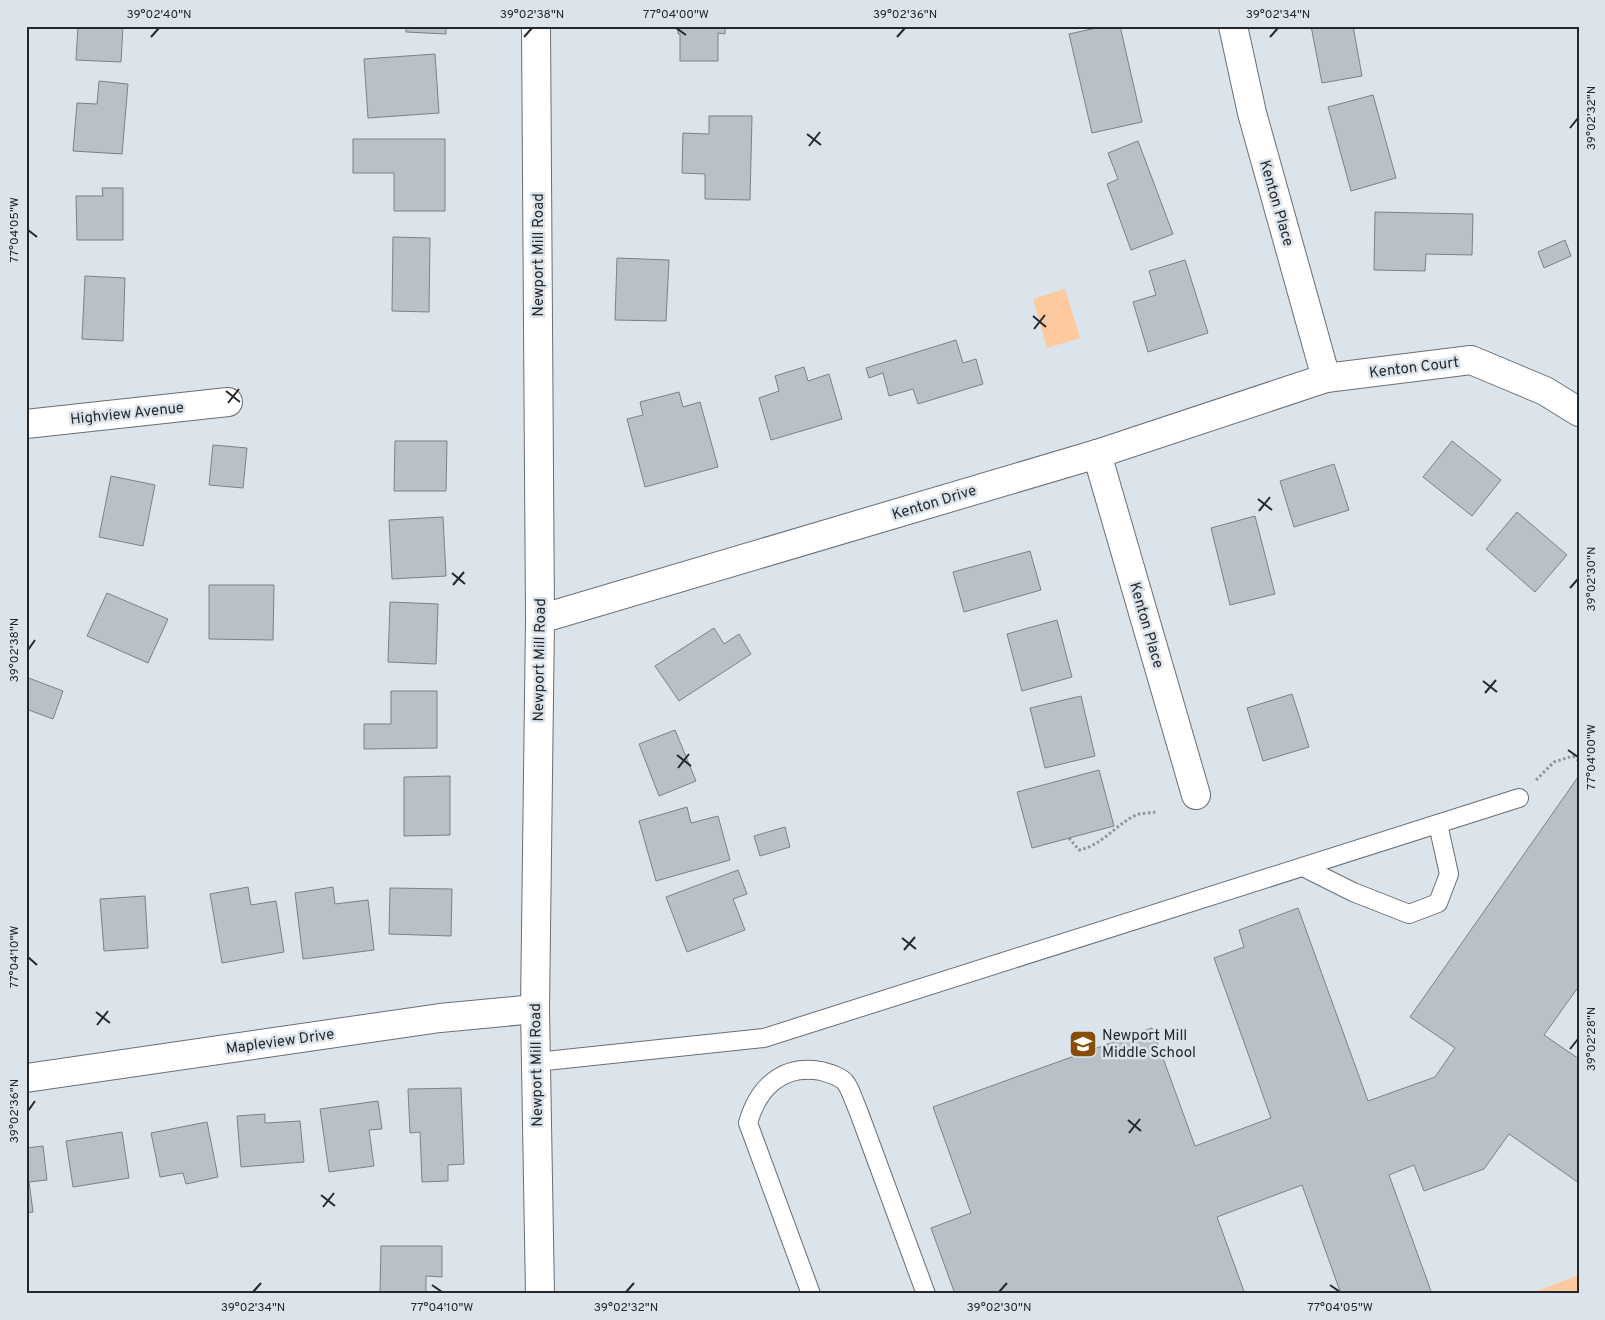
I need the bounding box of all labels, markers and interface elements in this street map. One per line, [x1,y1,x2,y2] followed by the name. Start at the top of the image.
[126,7,192,23] text: 39°02'40"N
[500,7,564,23] text: 39°02'38"N
[643,7,709,23] text: 77°04'00"W
[873,7,937,23] text: 39°02'36"N
[1246,7,1310,23] text: 39°02'34"N
[1584,86,1600,150] text: 39°02'32"N
[1254,158,1297,249] street label: Kenton Place
[530,193,549,317] street label: Newport Mill Road
[7,197,23,263] text: 77°04'05"W
[1368,354,1460,383] street label: Kenton Court
[69,399,185,430] street label: Highview Avenue
[890,482,979,525] street label: Kenton Drive
[1584,547,1600,611] text: 39°02'30"N
[1124,580,1167,671] street label: Kenton Place
[530,598,551,722] street label: Newport Mill Road
[7,618,23,682] text: 39°02'38"N
[1584,724,1600,790] text: 77°04'00"W
[7,926,23,988] text: 77°04'10"W
[527,1003,548,1127] street label: Newport Mill Road
[1584,1007,1600,1071] text: 39°02'28"N
[225,1025,336,1059] street label: Mapleview Drive
[1102,1027,1196,1063] place label: Newport Mill Middle School
[1068,1029,1098,1059] school or university icon: Newport Mill Middle School
[7,1079,23,1143] text: 39°02'36"N
[221,1300,285,1316] text: 39°02'34"N
[411,1300,473,1316] text: 77°04'10"W
[594,1300,658,1316] text: 39°02'32"N
[967,1300,1031,1316] text: 39°02'30"N
[1307,1300,1373,1316] text: 77°04'05"W

